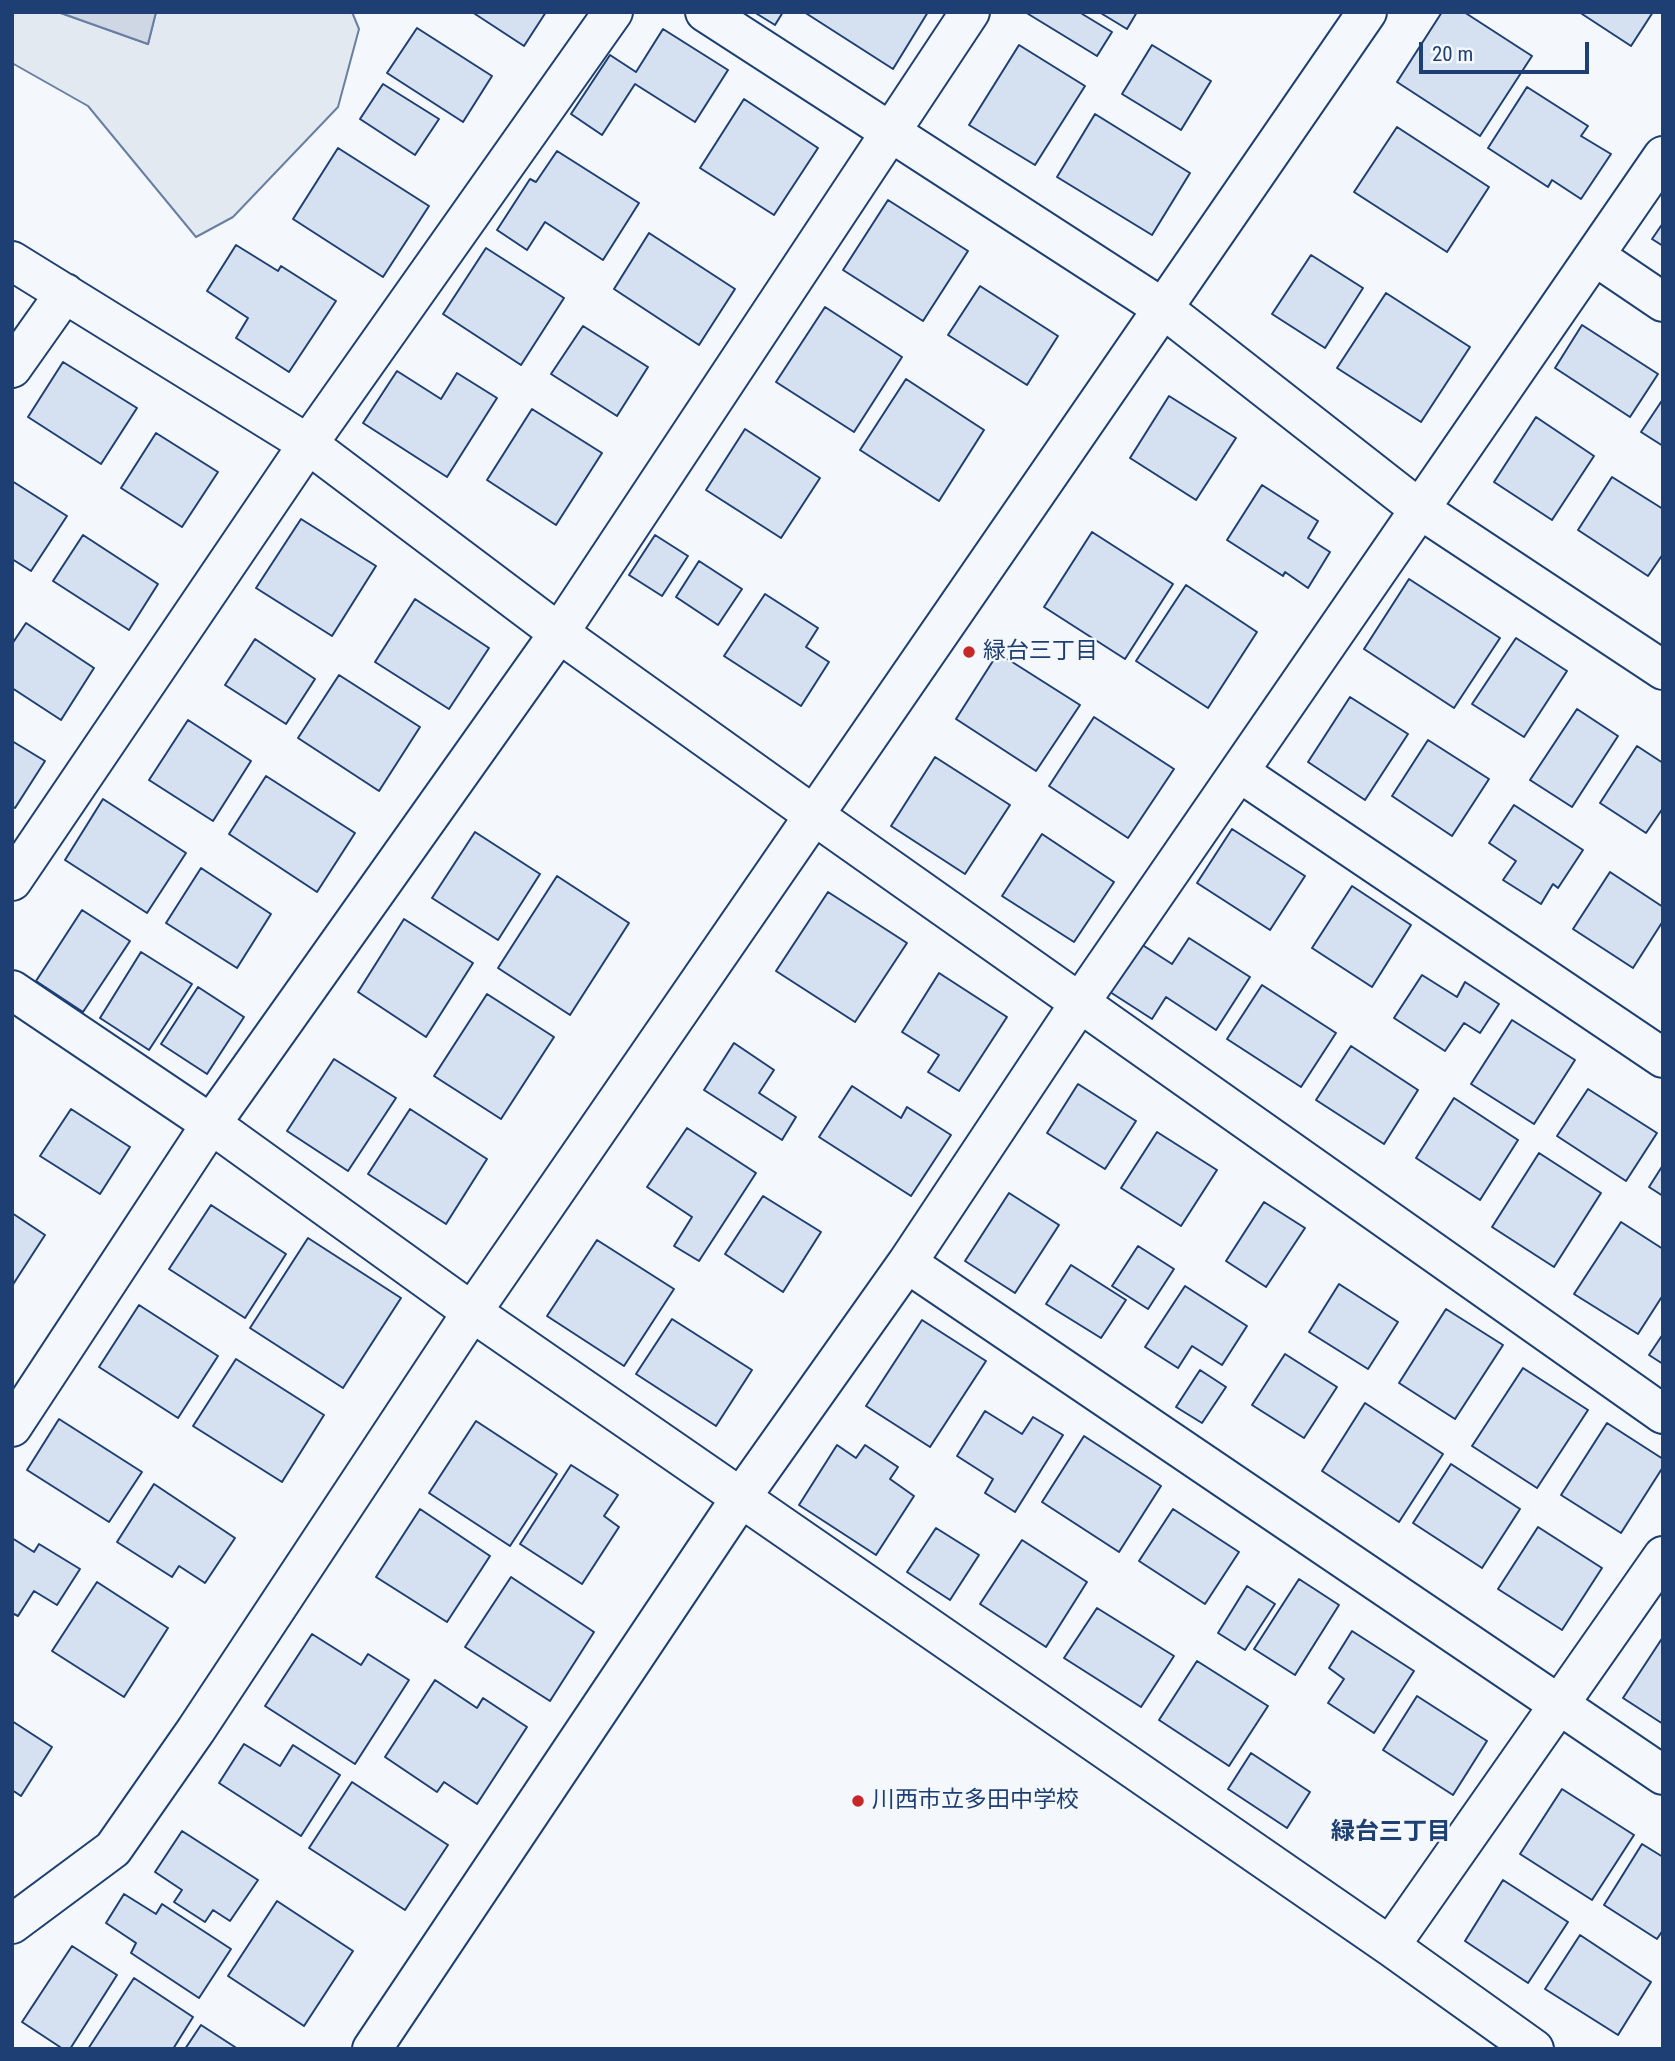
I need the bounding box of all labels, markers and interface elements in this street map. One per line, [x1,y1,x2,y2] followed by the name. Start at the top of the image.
[1423,28,1593,72] scale bar
[1432,42,1473,66] text: 20 m
[983,638,1098,666] place label: 緑台三丁目
[961,644,977,660] marker: 緑台三丁目
[872,1787,1079,1815] place label: 川西市立多田中学校
[850,1793,866,1809] marker: 川西市立多田中学校
[1331,1819,1451,1847] district label: 緑台三丁目

